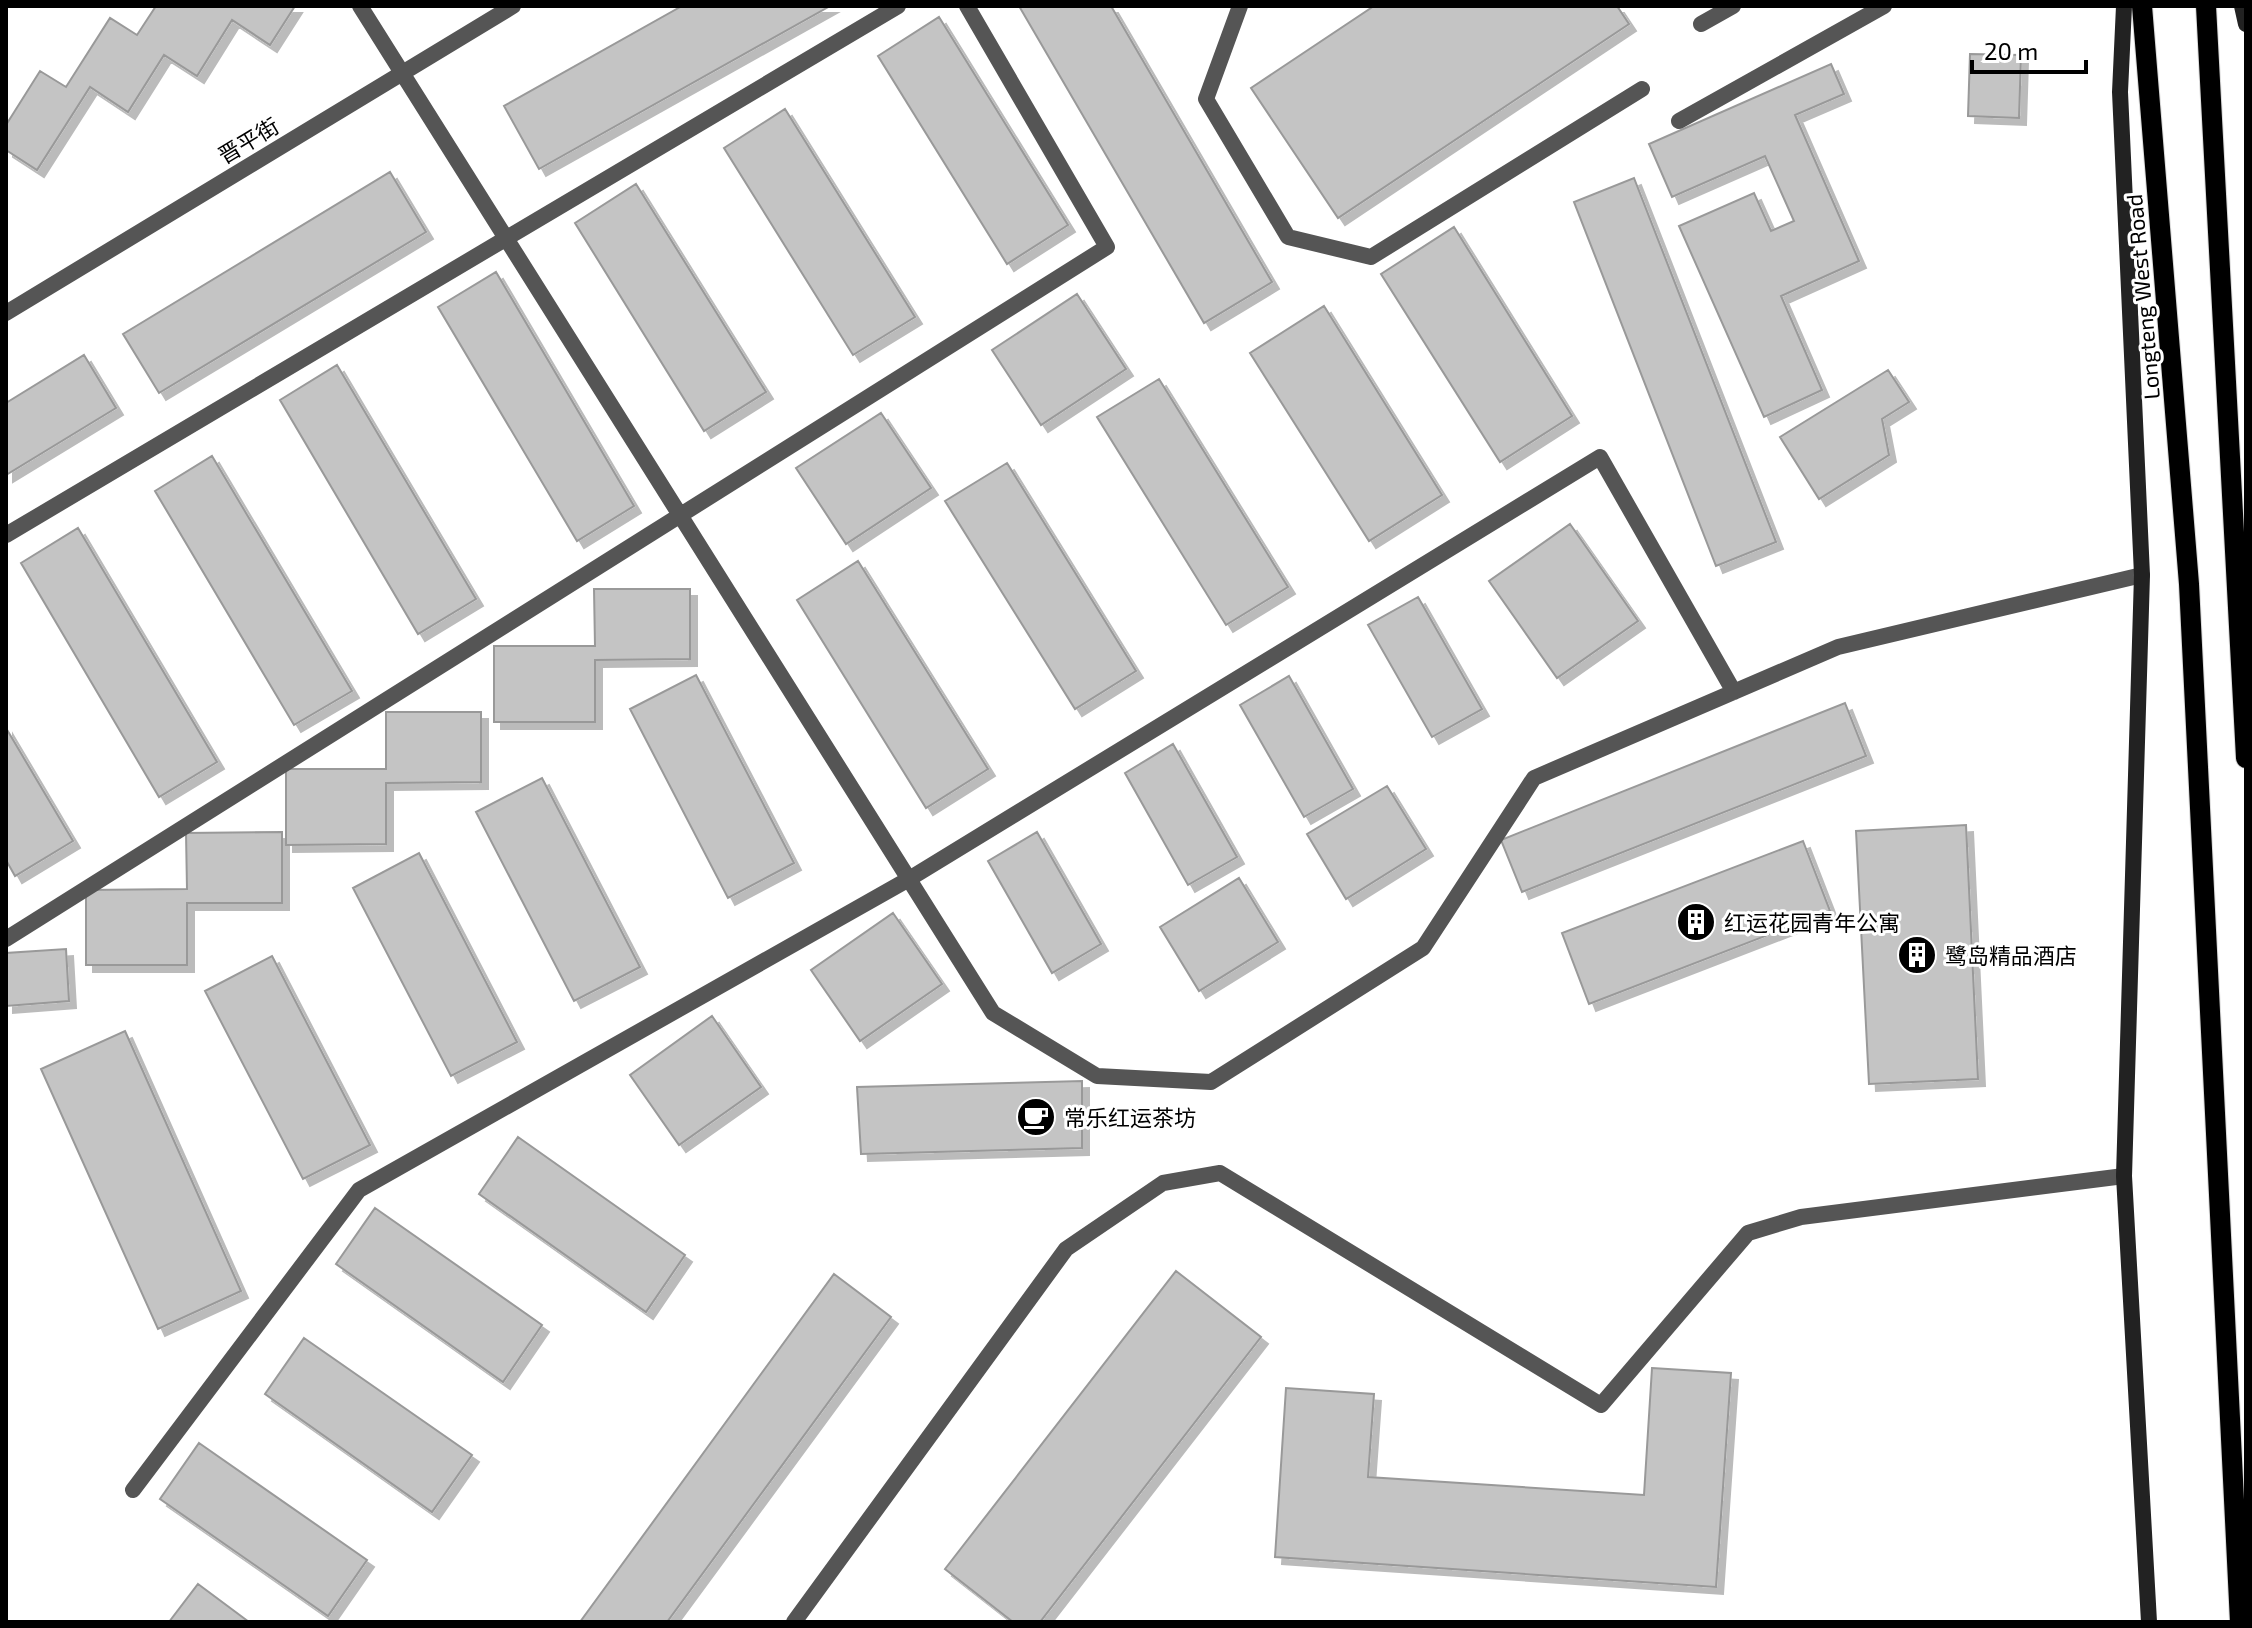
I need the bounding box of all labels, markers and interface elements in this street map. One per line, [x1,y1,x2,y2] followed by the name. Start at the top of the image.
[1972,24,2086,74] scale bar
[1984,36,2038,65] text: 20 m
[213,112,283,168] street label: 晋平街
[2120,193,2164,401] street label: Longteng West Road
[1675,901,1717,943] building icon: 红运花园青年公寓
[1724,909,1900,935] place label: 红运花园青年公寓
[1896,934,1938,976] building icon: 鹭岛精品酒店
[1945,942,2077,968] place label: 鹭岛精品酒店
[1015,1096,1057,1138] cafe icon: 常乐红运茶坊
[1064,1104,1196,1130] place label: 常乐红运茶坊

